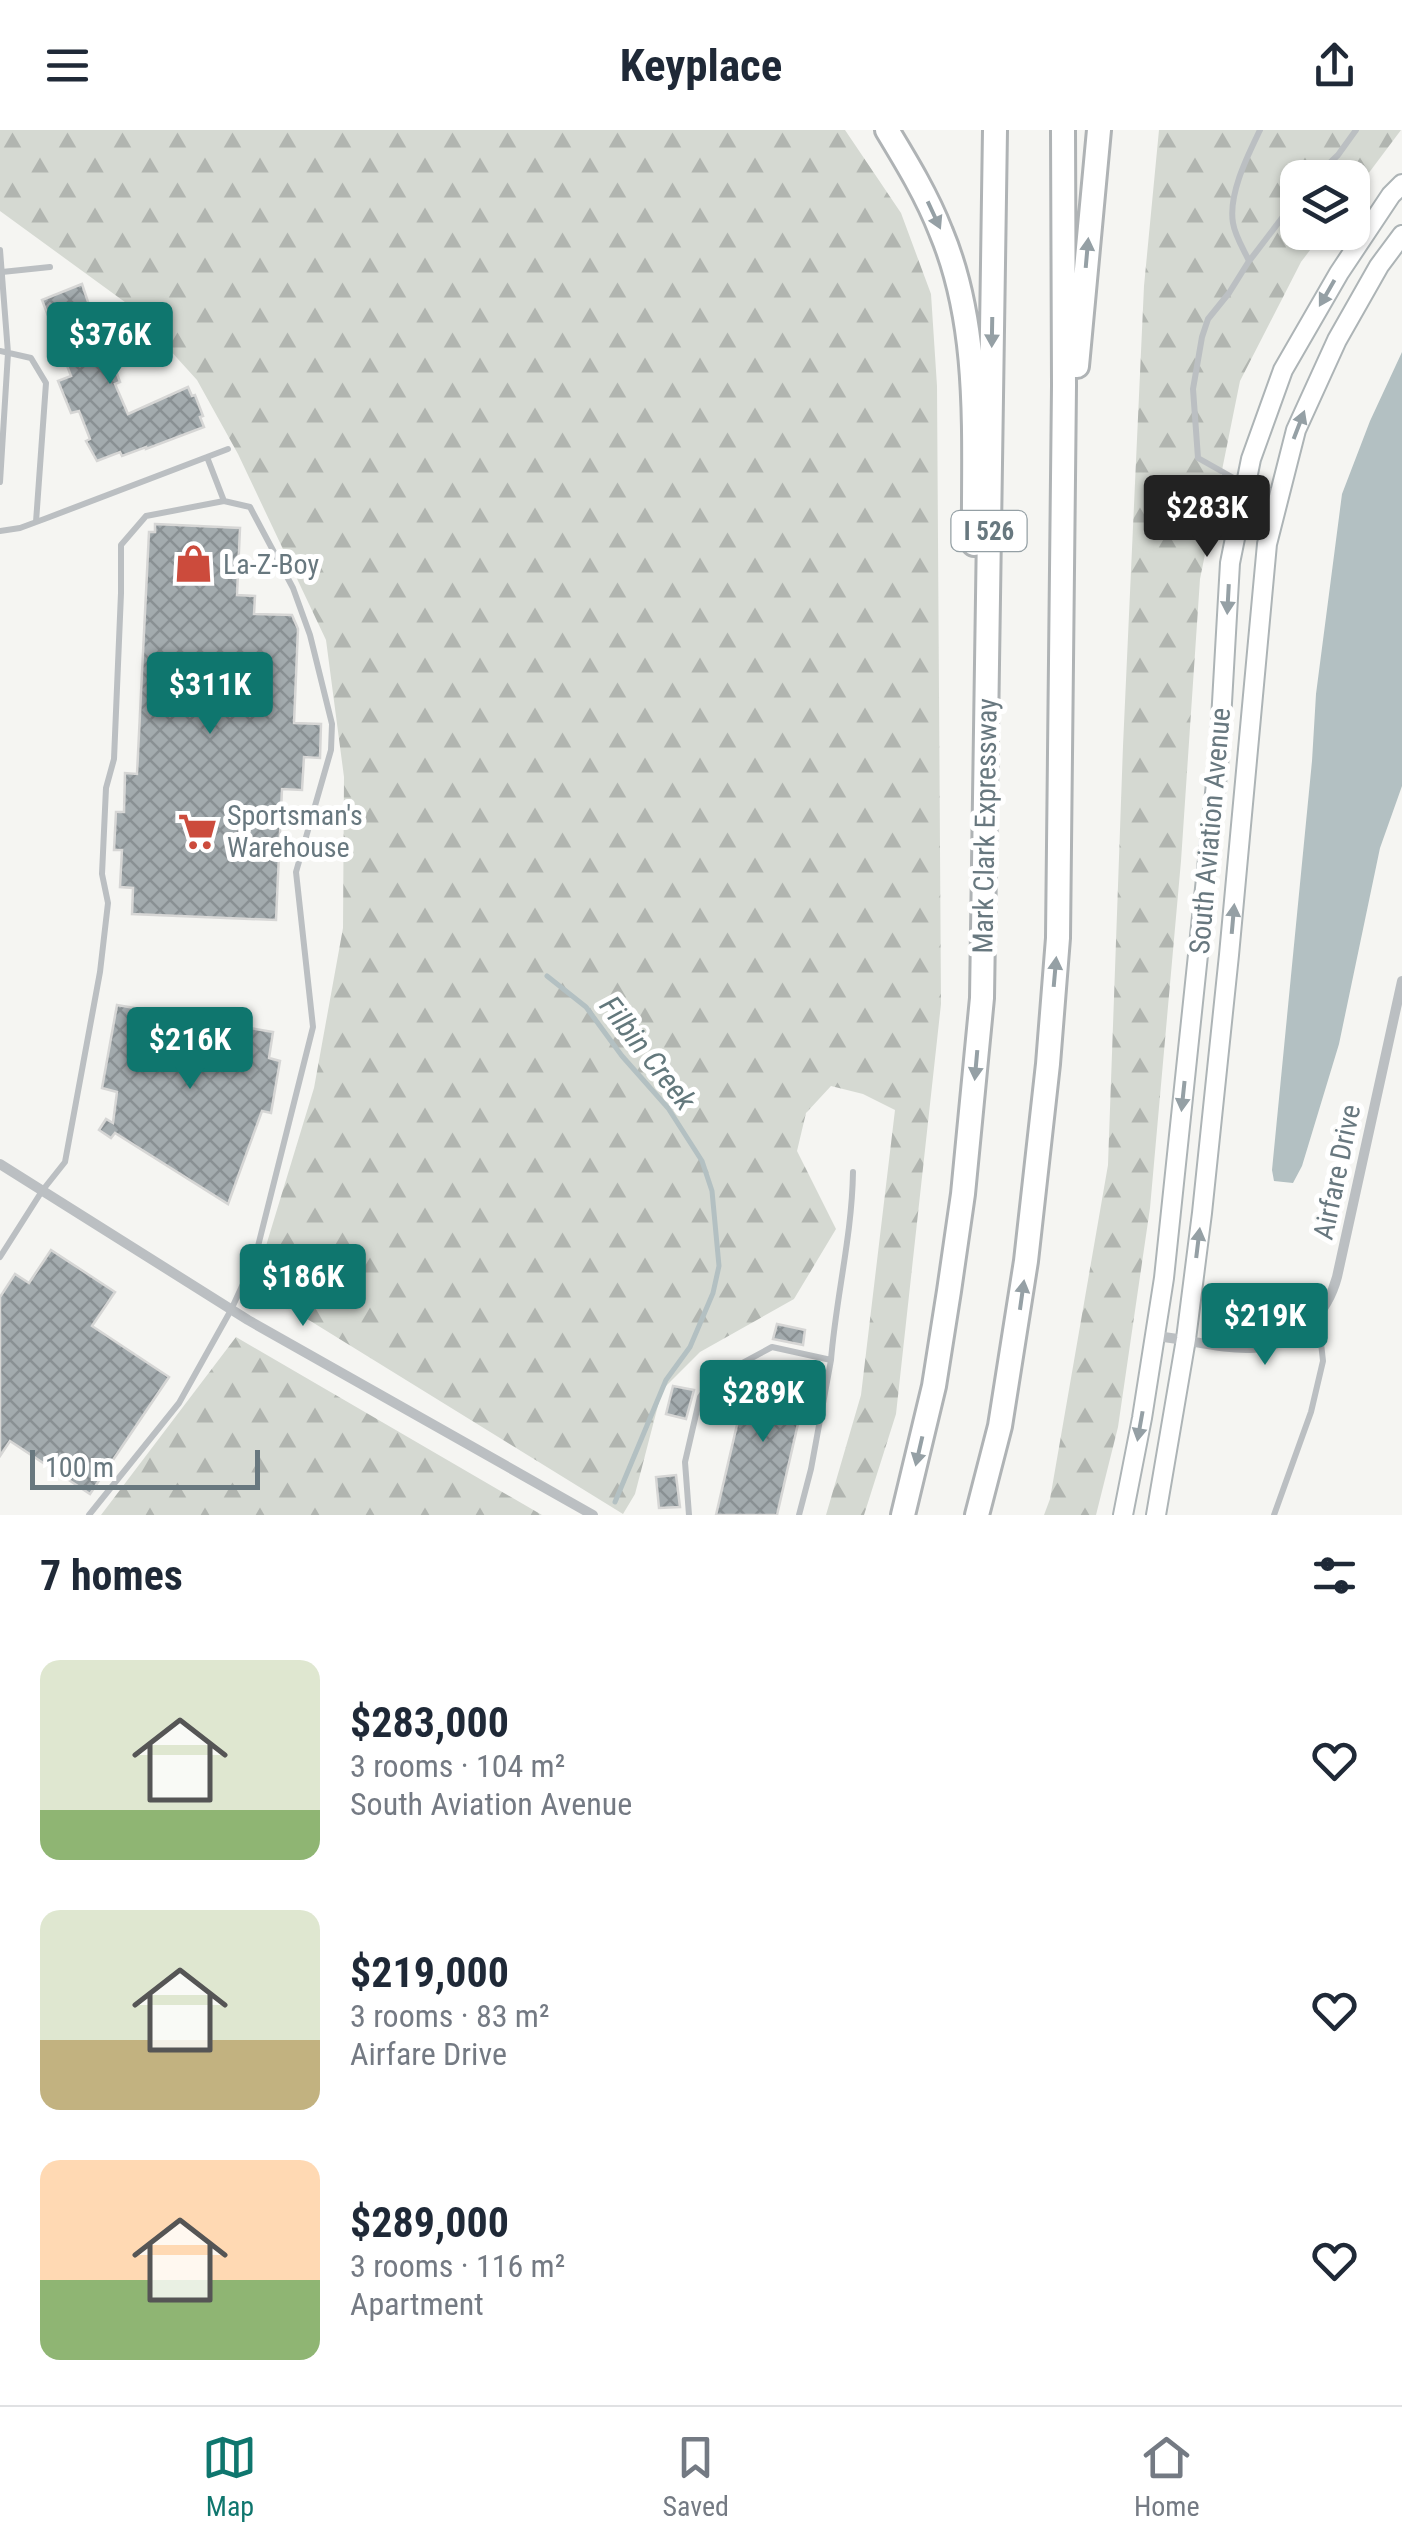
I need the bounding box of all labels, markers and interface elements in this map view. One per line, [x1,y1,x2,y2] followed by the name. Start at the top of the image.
[40,38,95,93] icon: menu
[1307,38,1362,93] icon: share
[620,39,782,92] text: Keyplace
[1280,160,1370,250] map controls
[1280,160,1370,250] button: layers
[926,200,942,230] one-way arrow
[1079,236,1095,268] one-way arrow
[1319,279,1337,307] one-way arrow
[40,302,180,387] pin: $376K
[69,315,151,353] text: $376K
[984,317,1000,349] one-way arrow
[1292,410,1308,440] one-way arrow
[1137,475,1277,560] pin: $283K
[1166,488,1248,526] text: $283K
[952,511,1026,551] road number: I 526
[172,543,214,585] shop icon: La-Z-Boy
[223,548,319,581] place label: La-Z-Boy
[1220,583,1236,615] one-way arrow
[140,652,280,737] pin: $311K
[169,665,251,703] text: $311K
[966,698,1004,954] street label: Mark Clark Expressway
[1183,707,1237,955] street label: South Aviation Avenue
[227,799,363,864] place label: Sportsman's Warehouse
[176,810,218,852] supermarket icon: Sportsman's Warehouse
[1225,903,1241,935] one-way arrow
[1047,955,1063,987] one-way arrow
[593,989,704,1118] water label: Filbin Creek
[120,1007,260,1092] pin: $216K
[149,1020,231,1058] text: $216K
[968,1050,984,1081] one-way arrow
[1175,1081,1191,1113] one-way arrow
[1307,1101,1367,1243] street label: Airfare Drive
[1190,1226,1206,1258] one-way arrow
[233,1244,373,1329] pin: $186K
[262,1257,344,1295] text: $186K
[1014,1279,1030,1310] one-way arrow
[1195,1283,1335,1368] pin: $219K
[1224,1296,1306,1334] text: $219K
[693,1360,833,1445] pin: $289K
[722,1373,804,1411] text: $289K
[1132,1411,1147,1442] one-way arrow
[911,1435,926,1466] one-way arrow
[30,1445,260,1490] scale bar
[45,1451,114,1484] text: 100 m
[1307,1548,1362,1603] icon: filters
[40,1551,183,1600] text: 7 homes
[350,1698,509,1747] text: $283,000
[120,1700,240,1820] icon: home
[1307,1733,1362,1788] icon: heart
[350,1747,565,1785] text: 3 rooms · 104 m²
[350,1785,632,1823] text: South Aviation Avenue
[350,1948,509,1997] text: $219,000
[120,1950,240,2070] icon: home
[1307,1983,1362,2038] icon: heart
[350,1997,549,2035] text: 3 rooms · 83 m²
[350,2035,507,2073] text: Airfare Drive
[350,2198,509,2247] text: $289,000
[120,2200,240,2320] icon: home
[1307,2233,1362,2288] icon: heart
[350,2247,565,2285] text: 3 rooms · 116 m²
[350,2285,484,2323] text: Apartment
[202,2430,257,2523] tab: Map
[662,2430,729,2523] tab: Saved
[1134,2430,1200,2523] tab: Home

